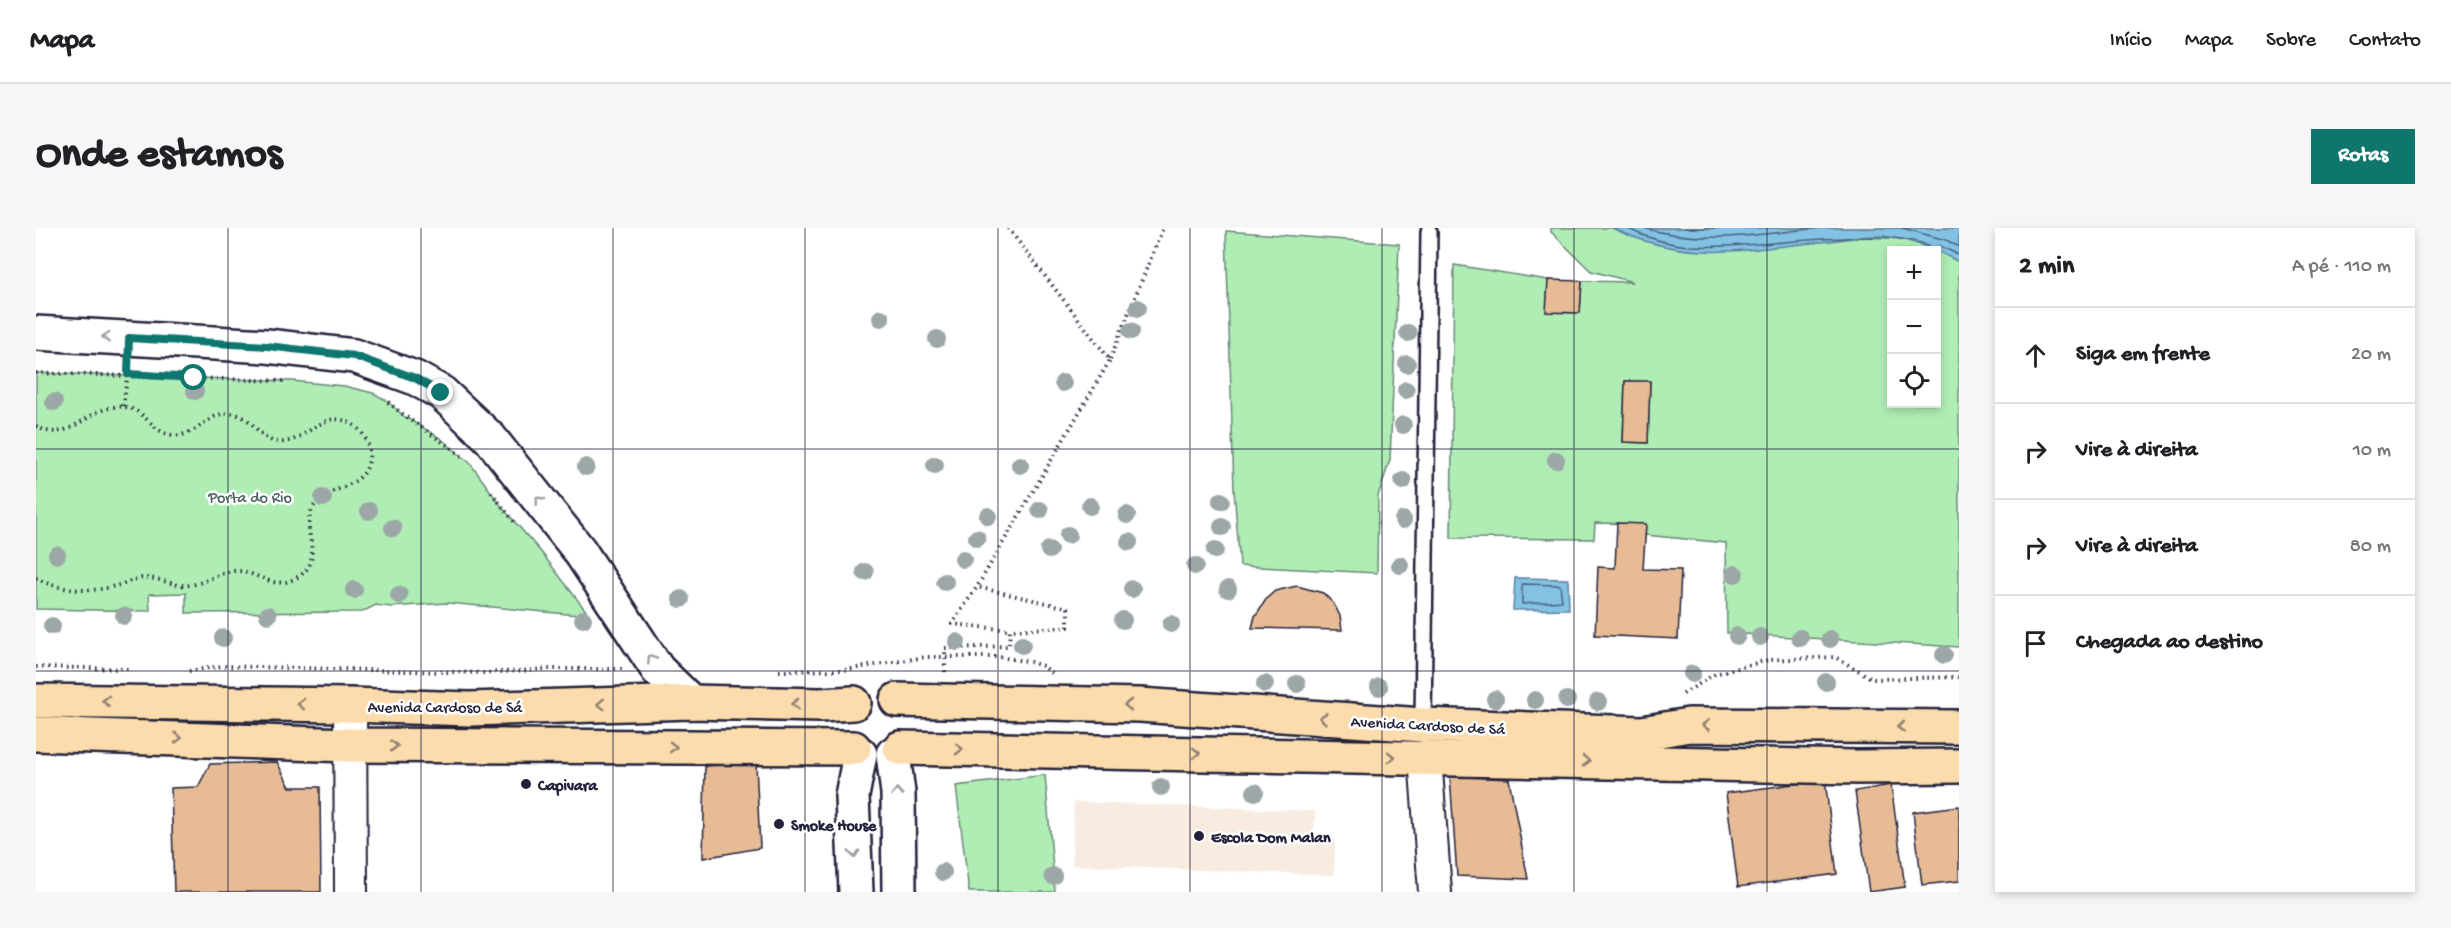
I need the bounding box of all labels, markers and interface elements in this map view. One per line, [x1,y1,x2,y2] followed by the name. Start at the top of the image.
[30,25,94,58] text: Mapa
[2110,29,2152,54] text: Início
[2185,29,2233,54] text: Mapa
[2266,29,2316,54] text: Sobre
[2349,29,2421,54] text: Contato
[2311,129,2415,184] button: Rotas
[36,132,282,181] text: Onde estamos
[1887,246,1941,408] map controls
[1887,246,1941,300] button: +
[2019,252,2074,283] text: 2 min
[2292,256,2391,279] text: A pé · 110 m
[1887,300,1941,354] button: −
[102,330,111,343] one-way arrow
[2019,339,2052,372] icon: ahead
[2076,342,2210,368] text: Siga em frente
[2351,344,2391,367] text: 20 m
[1887,354,1941,408] button: locate
[180,364,206,390] route start
[427,379,453,405] route end
[2019,435,2052,468] icon: right
[2076,438,2198,464] text: Vire à direita
[2353,440,2391,463] text: 10 m
[207,490,292,509] park label: Porta do Rio
[535,496,546,507] one-way arrow
[2019,531,2052,564] icon: right
[2076,534,2198,560] text: Vire à direita
[2350,536,2391,559] text: 80 m
[2019,627,2052,660] icon: arrive
[2076,630,2263,656] text: Chegada ao destino
[647,655,659,665] one-way arrow
[101,695,110,707] one-way arrow
[596,697,605,710] one-way arrow
[296,698,305,710] one-way arrow
[791,698,800,711] one-way arrow
[1124,699,1133,711] one-way arrow
[368,700,523,719] street label: Avenida Cardoso de Sá
[1318,712,1327,725] one-way arrow
[1350,714,1507,741] street label: Avenida Cardoso de Sá
[1701,719,1710,731] one-way arrow
[1896,720,1905,733] one-way arrow
[174,732,183,744] one-way arrow
[390,740,399,752] one-way arrow
[669,741,678,753] one-way arrow
[954,743,963,756] one-way arrow
[1191,747,1200,760] one-way arrow
[1386,751,1395,763] one-way arrow
[1581,755,1590,767] one-way arrow
[519,777,533,791] marker: Capivara
[537,778,599,797] place label: Capivara
[891,787,904,796] one-way arrow
[772,817,786,831] marker: Smoke House
[791,818,877,837] place label: Smoke House
[1192,829,1206,843] marker: Escola Dom Malan
[1211,830,1331,849] place label: Escola Dom Malan
[848,849,861,858] one-way arrow

